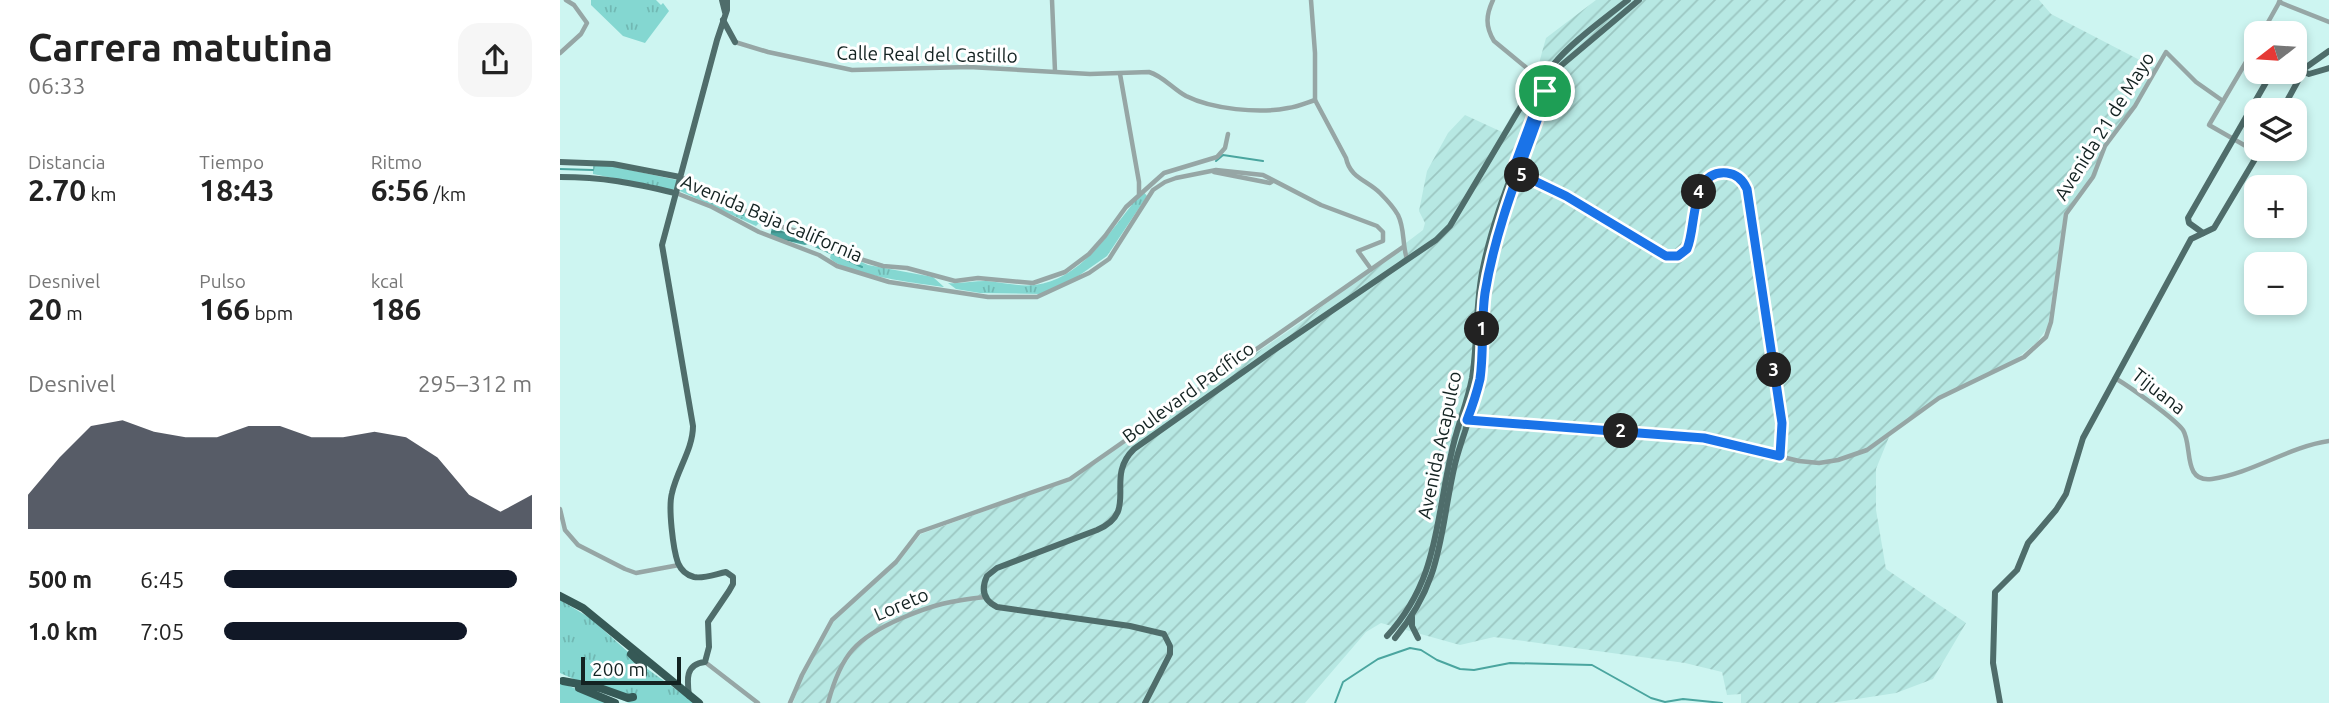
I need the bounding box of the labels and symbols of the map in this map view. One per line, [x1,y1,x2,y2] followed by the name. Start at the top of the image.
[2244,21,2306,84] north arrow
[836,41,1018,67] street label: Calle Real del Castillo
[2049,48,2159,204] street label: Avenida 21 de Mayo
[1515,61,1575,121] pin
[1504,158,1539,192] pin: 5
[678,170,866,266] street label: Avenida Baja California
[1682,174,1716,210] pin: 4
[1464,312,1500,346] pin: 1
[1118,337,1258,447] street label: Boulevard Pacífico
[1756,352,1792,388] pin: 3
[2128,363,2190,419] street label: Tijuana
[1413,369,1465,521] street label: Avenida Acapulco
[1604,414,1638,448] pin: 2
[870,583,932,625] street label: Loreto
[581,654,681,686] scale bar

